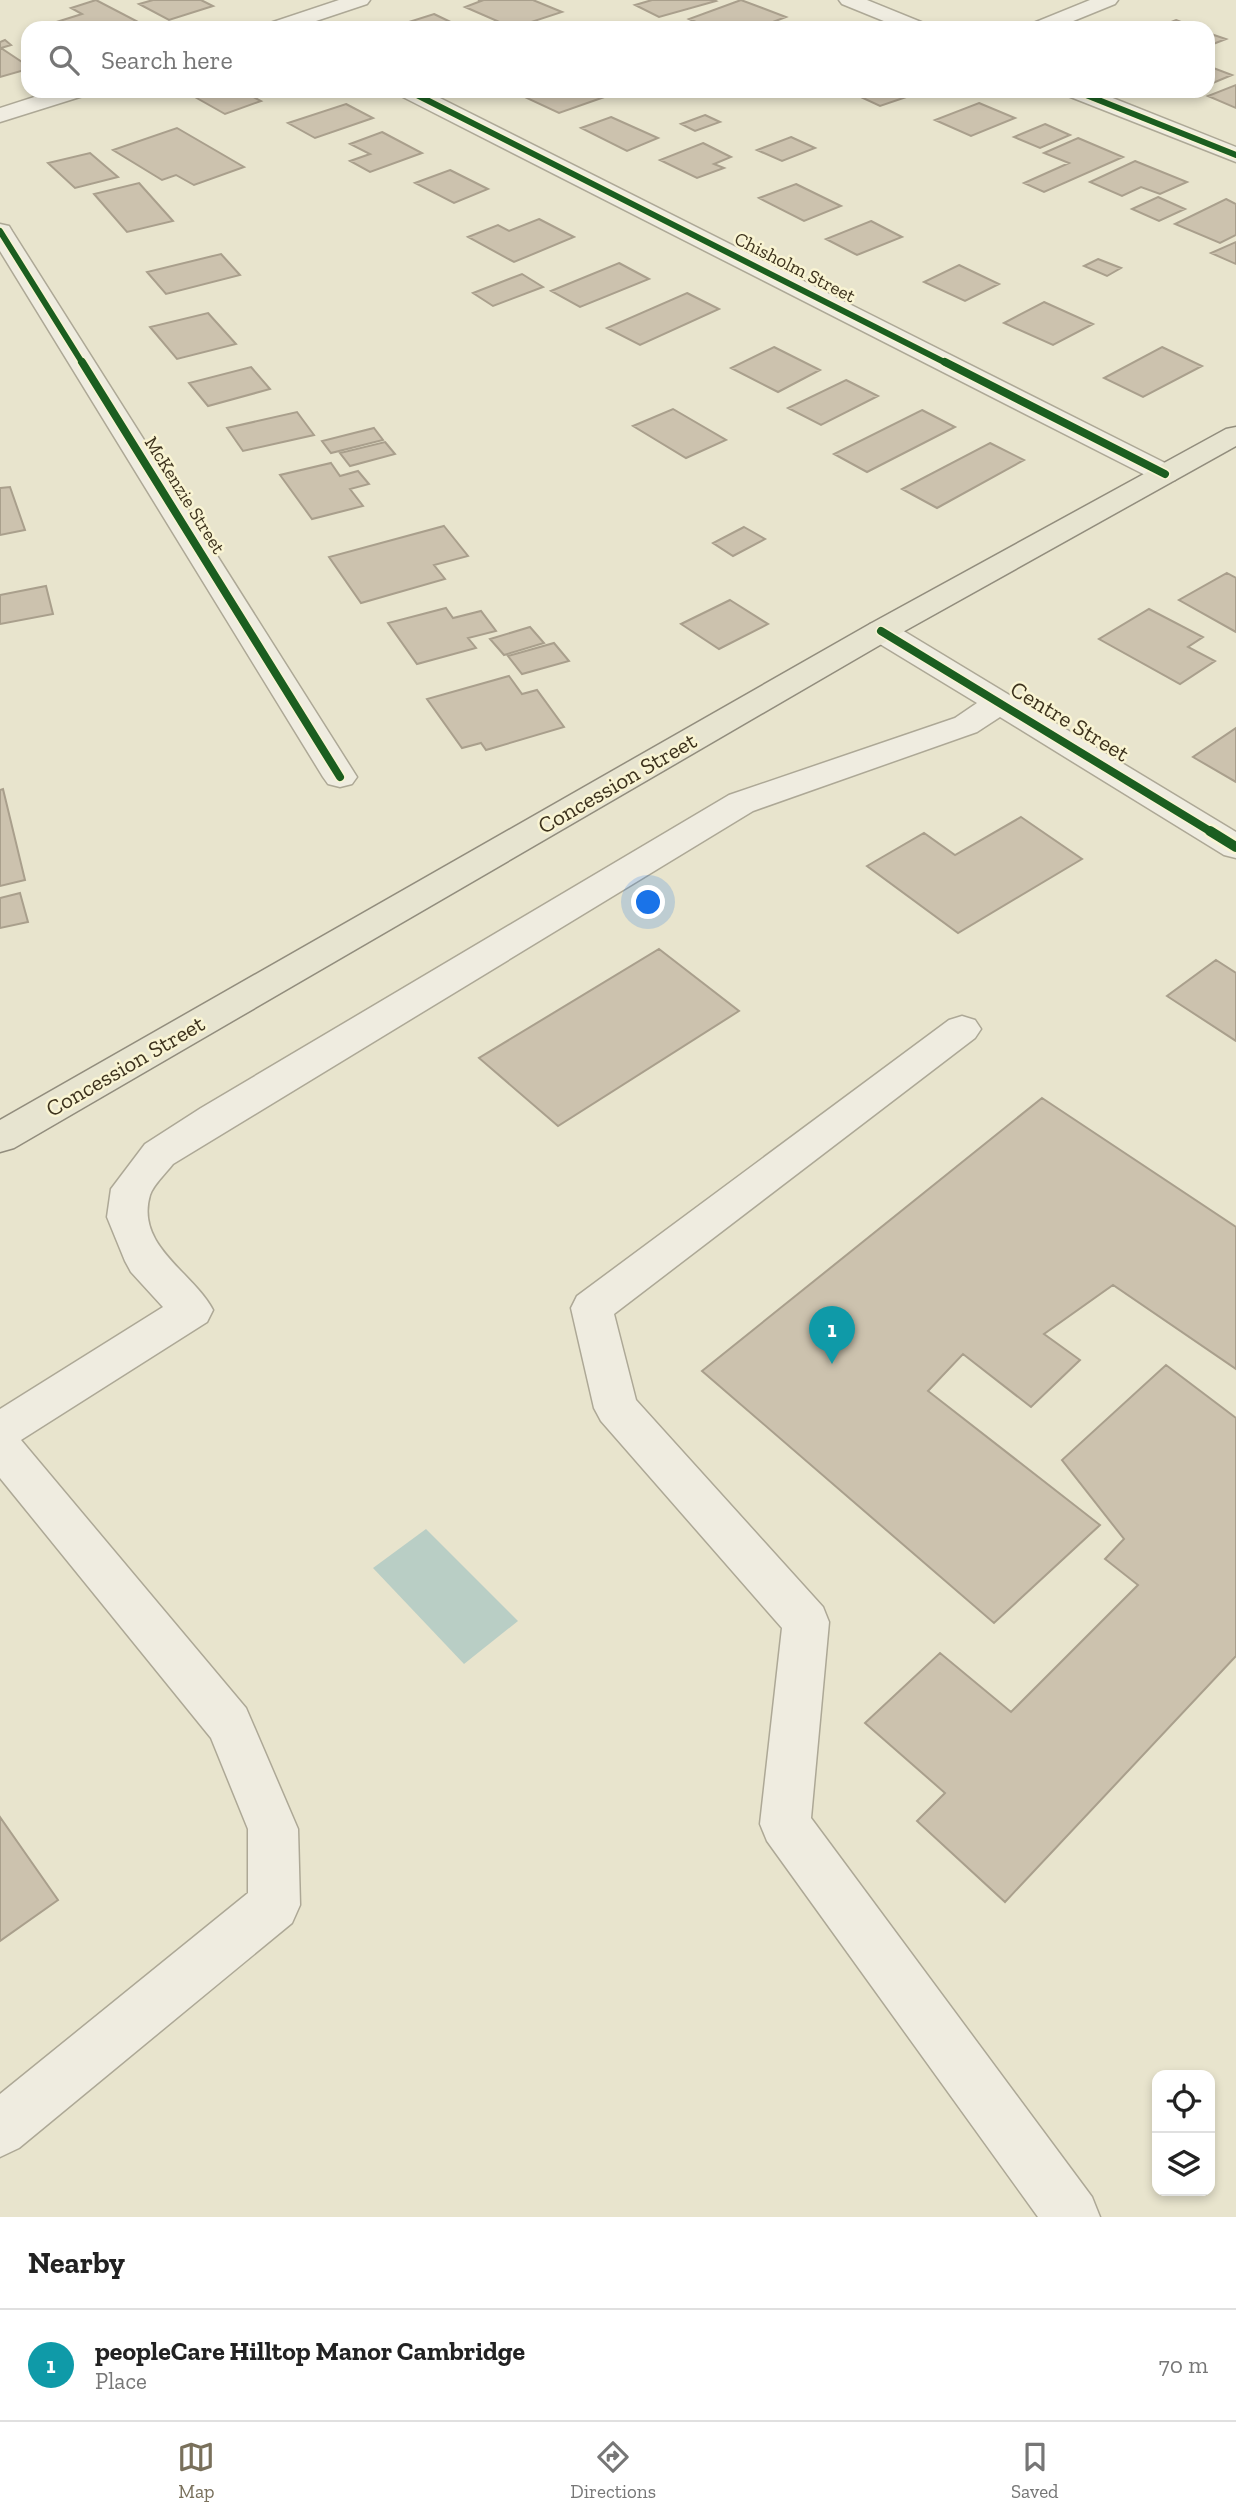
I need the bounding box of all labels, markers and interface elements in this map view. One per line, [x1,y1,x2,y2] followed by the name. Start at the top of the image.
[21,21,1215,98] search box
[45,41,83,79] icon: search
[101,44,233,76] text: Search here
[731,227,859,307] street label: Chisholm Street
[140,432,230,558] street label: McKenzie Street
[1005,675,1135,768] street label: Centre Street
[533,726,702,840] street label: Concession Street
[631,885,665,919] your location
[41,1009,210,1123] street label: Concession Street
[809,1306,855,1364] pin: 1
[1152,2070,1215,2196] map controls
[1152,2070,1215,2133] button: locate
[1152,2133,1215,2196] button: layers
[28,2245,125,2281] text: Nearby
[95,2335,525,2367] text: peopleCare Hilltop Manor Cambridge
[46,2351,56,2379] text: 1
[1159,2351,1208,2379] text: 70 m
[95,2367,147,2395] text: Place
[177,2438,215,2503] tab: Map
[570,2438,656,2503] tab: Directions
[1011,2438,1059,2503] tab: Saved

